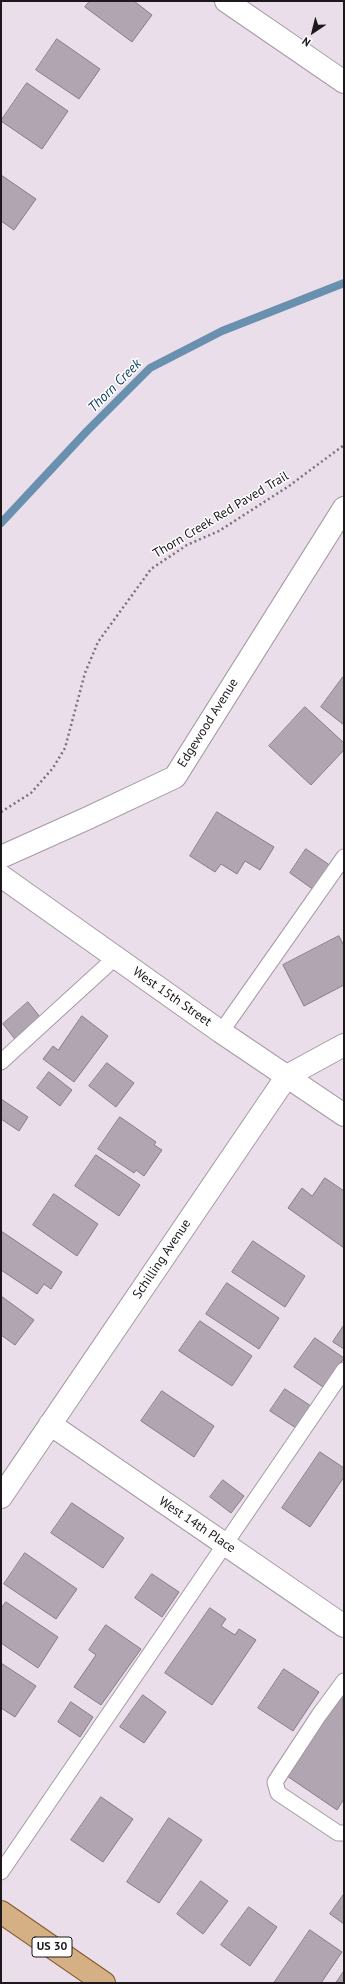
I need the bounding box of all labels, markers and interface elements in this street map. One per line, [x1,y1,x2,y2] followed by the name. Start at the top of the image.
[293,12,333,52] north arrow
[299,34,313,50] text: N
[85,356,145,416] water label: Thorn Creek
[150,468,292,562] street label: Thorn Creek Red Paved Trail
[174,676,242,770] street label: Edgewood Avenue
[130,964,214,1030] street label: West 15th Street
[130,1216,194,1302] street label: Schilling Avenue
[156,1494,238,1556] street label: West 14th Place
[32,1937,72,1957] road number: US 30

